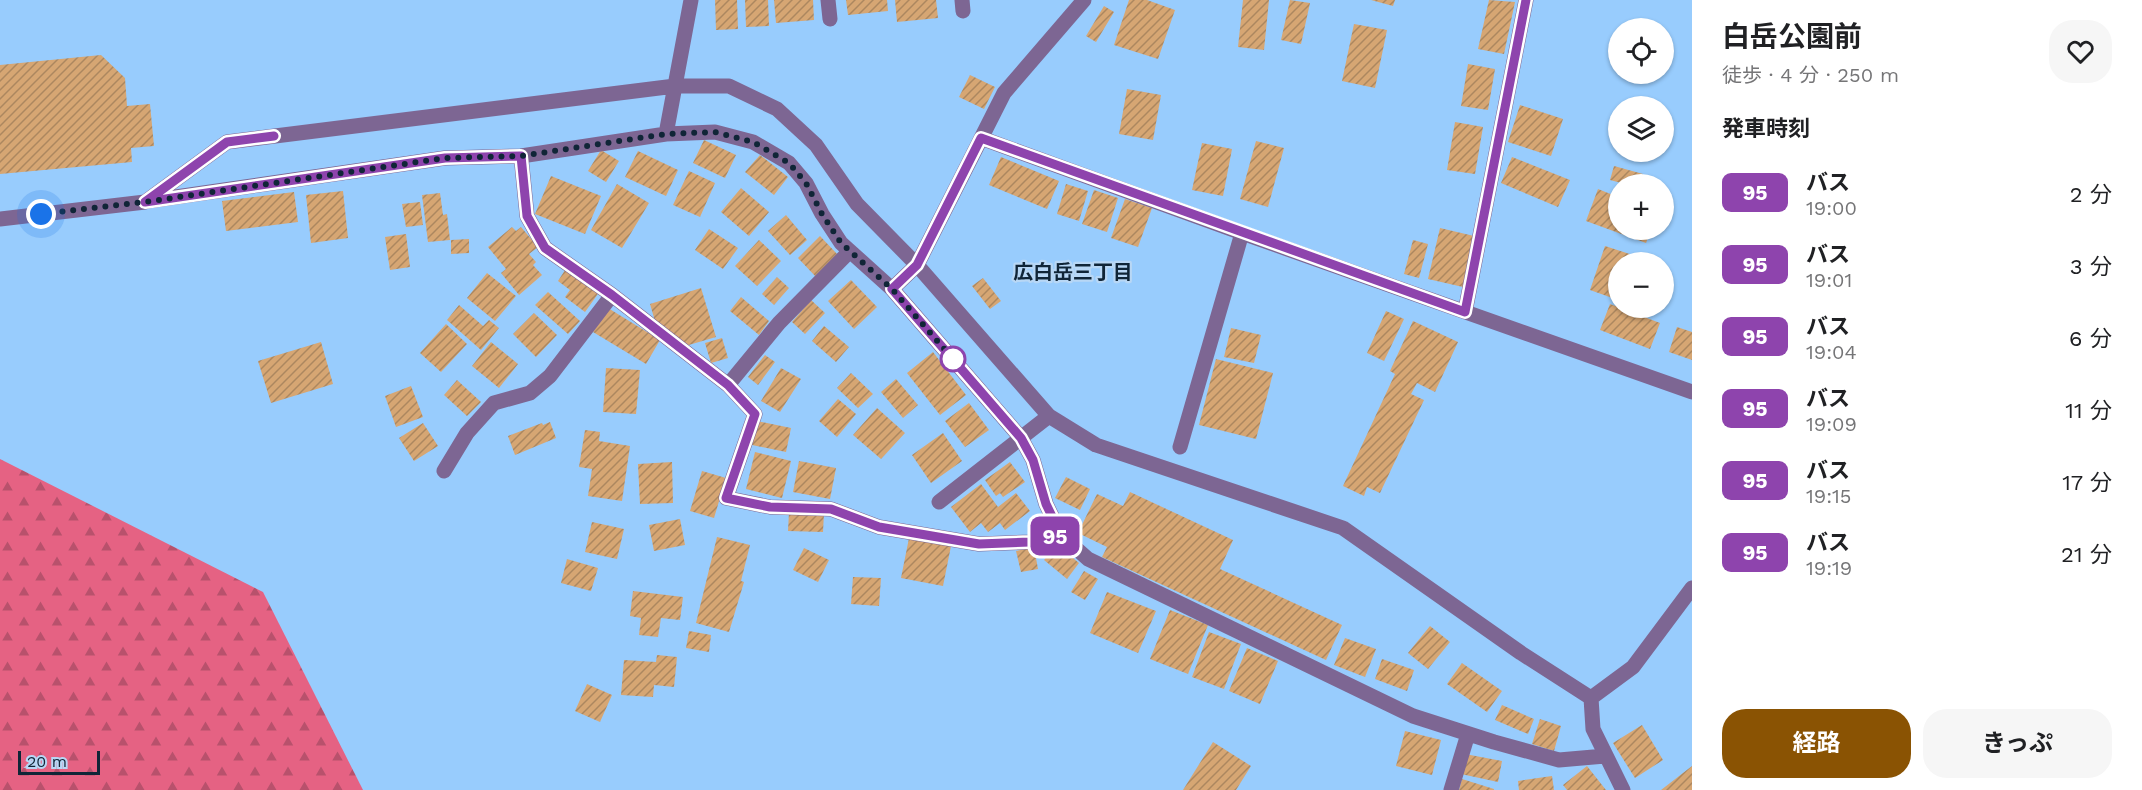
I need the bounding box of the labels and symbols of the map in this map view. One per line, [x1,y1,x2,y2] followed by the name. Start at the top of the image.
[26,199,56,229] your location
[1013,260,1133,284] district label: 広白岳三丁目
[940,346,966,372] unlabelled marker
[1028,516,1082,556] line badge: 95
[18,748,100,776] scale bar

